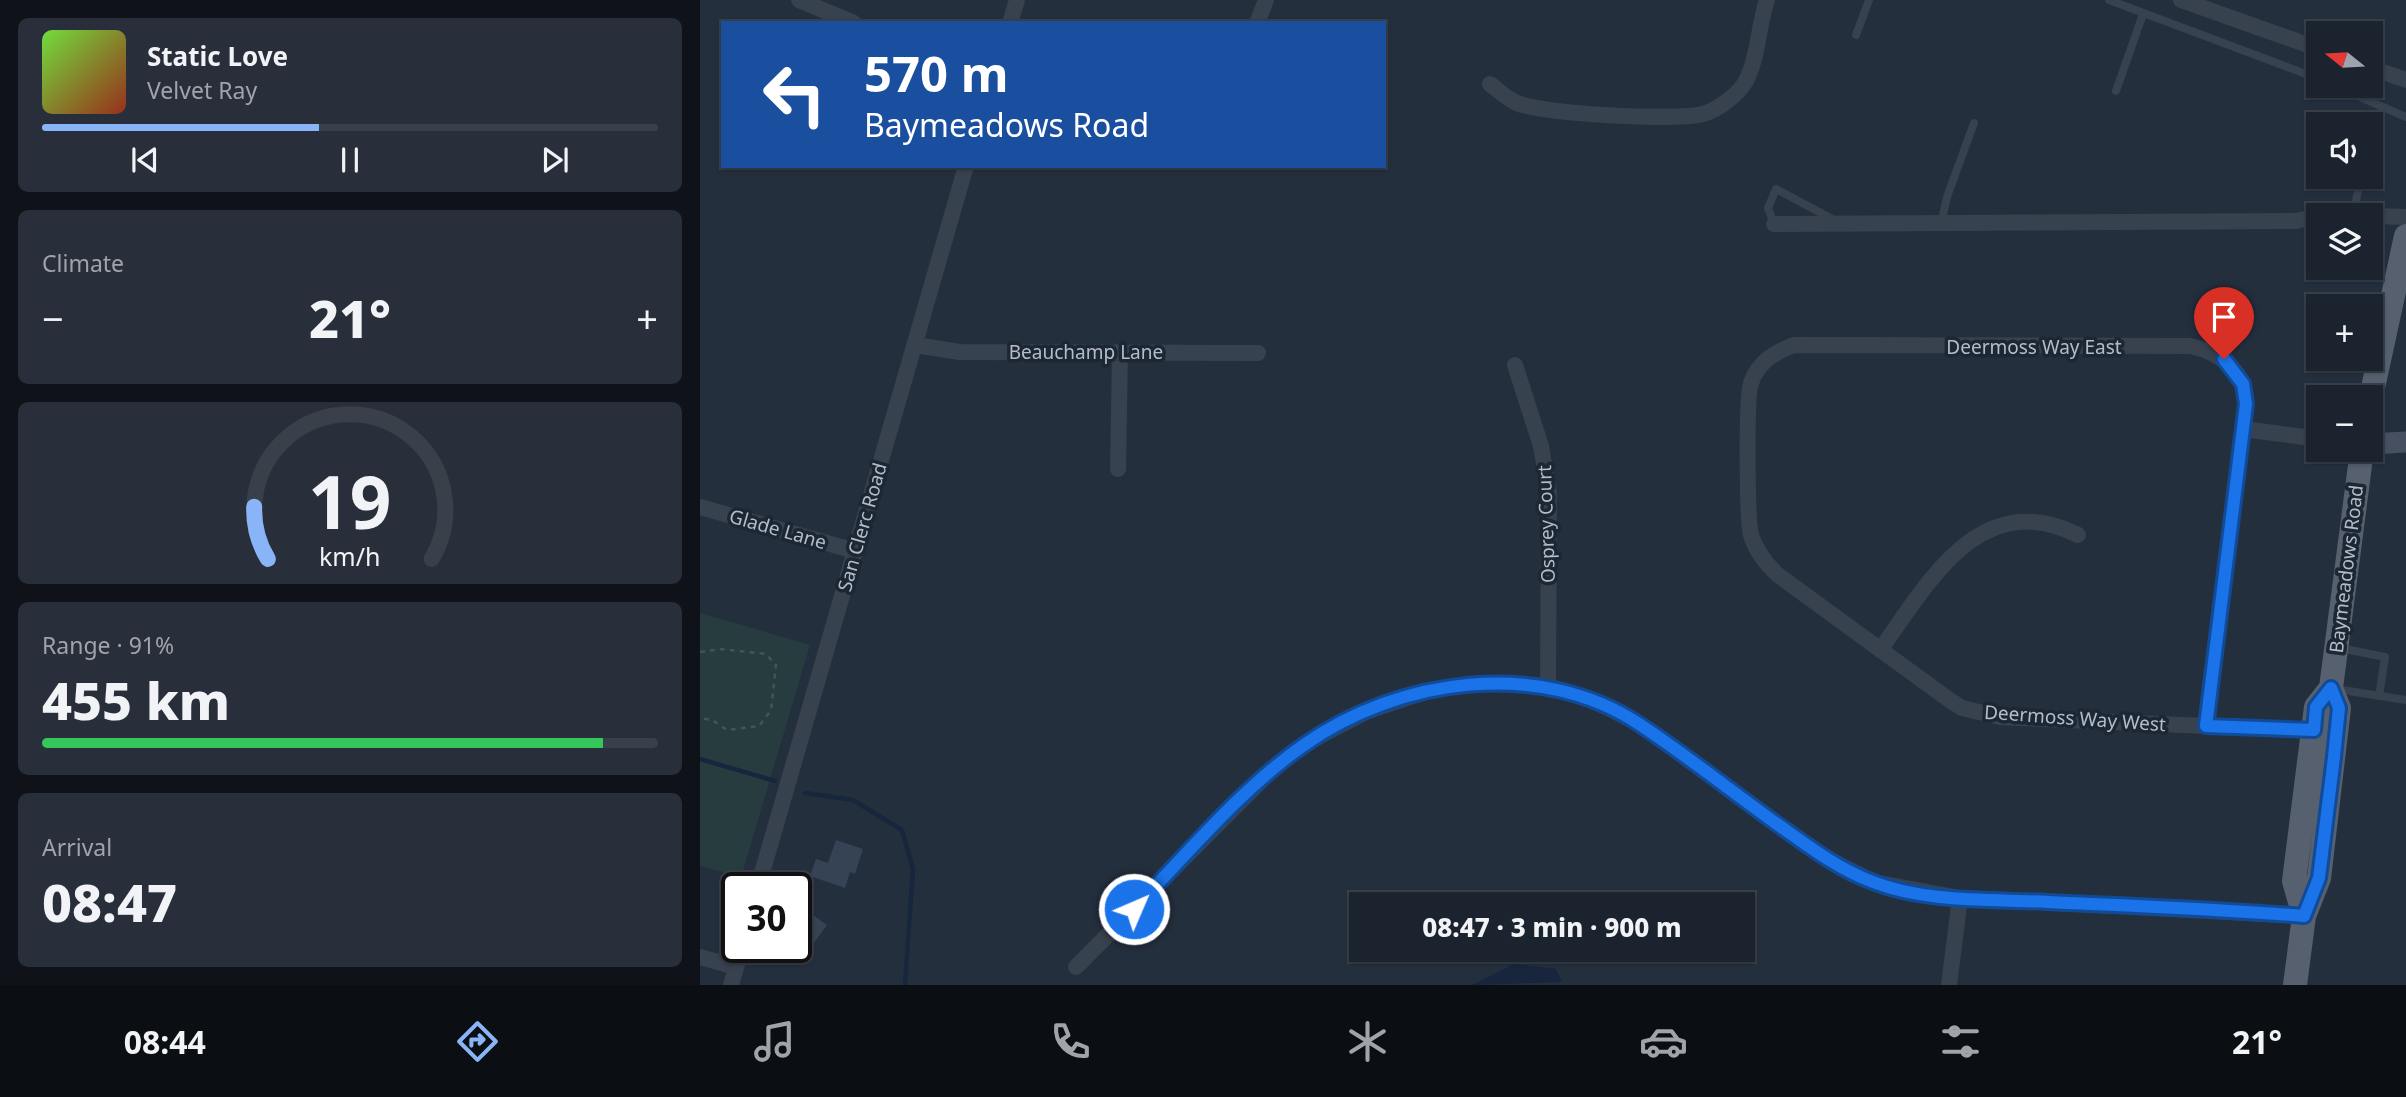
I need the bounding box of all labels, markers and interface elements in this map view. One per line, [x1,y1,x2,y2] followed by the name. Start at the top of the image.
[2306,21,2384,98] north arrow
[2306,21,2383,462] map controls
[147,38,288,74] text: Static Love
[864,40,1009,106] text: 570 m
[749,49,840,140] icon: left
[147,74,257,106] text: Velvet Ray
[864,103,1149,146] text: Baymeadows Road
[2306,112,2383,189] button: sound
[126,141,164,179] icon: previous
[331,141,369,179] icon: pause
[536,141,574,179] icon: next
[2306,203,2383,280] button: layers
[42,247,124,279] text: Climate
[309,282,391,353] text: 21°
[2194,287,2254,359] pin
[42,292,64,344] text: −
[636,292,658,344] text: +
[2306,294,2383,371] button: +
[2205,298,2243,336] icon: arrive
[1946,334,2122,360] street label: Deermoss Way East
[1009,339,1163,365] street label: Beauchamp Lane
[2306,385,2383,462] button: −
[308,451,392,550] text: 19
[831,460,893,594] street label: San Clerc Road
[1531,464,1561,583] street label: Osprey Court
[2323,483,2369,655] street label: Baymeadows Road
[726,503,830,555] street label: Glade Lane
[319,538,381,572] text: km/h
[42,629,174,661] text: Range · 91%
[42,664,230,735] text: 455 km
[1983,699,2167,737] street label: Deermoss Way West
[42,831,112,863] text: Arrival
[42,866,177,937] text: 08:47
[721,872,812,963] speed limit sign: 30
[1097,872,1171,946] position arrow
[1422,909,1682,945] text: 08:47 · 3 min · 900 m
[453,1017,502,1066] icon: directions
[750,1017,799,1066] icon: music
[1046,1017,1095,1066] icon: phone
[1343,1017,1392,1066] icon: climate
[1639,1017,1688,1066] icon: car
[1936,1017,1985,1066] icon: filters
[124,1020,206,1063] text: 08:44
[2232,1020,2282,1063] text: 21°

